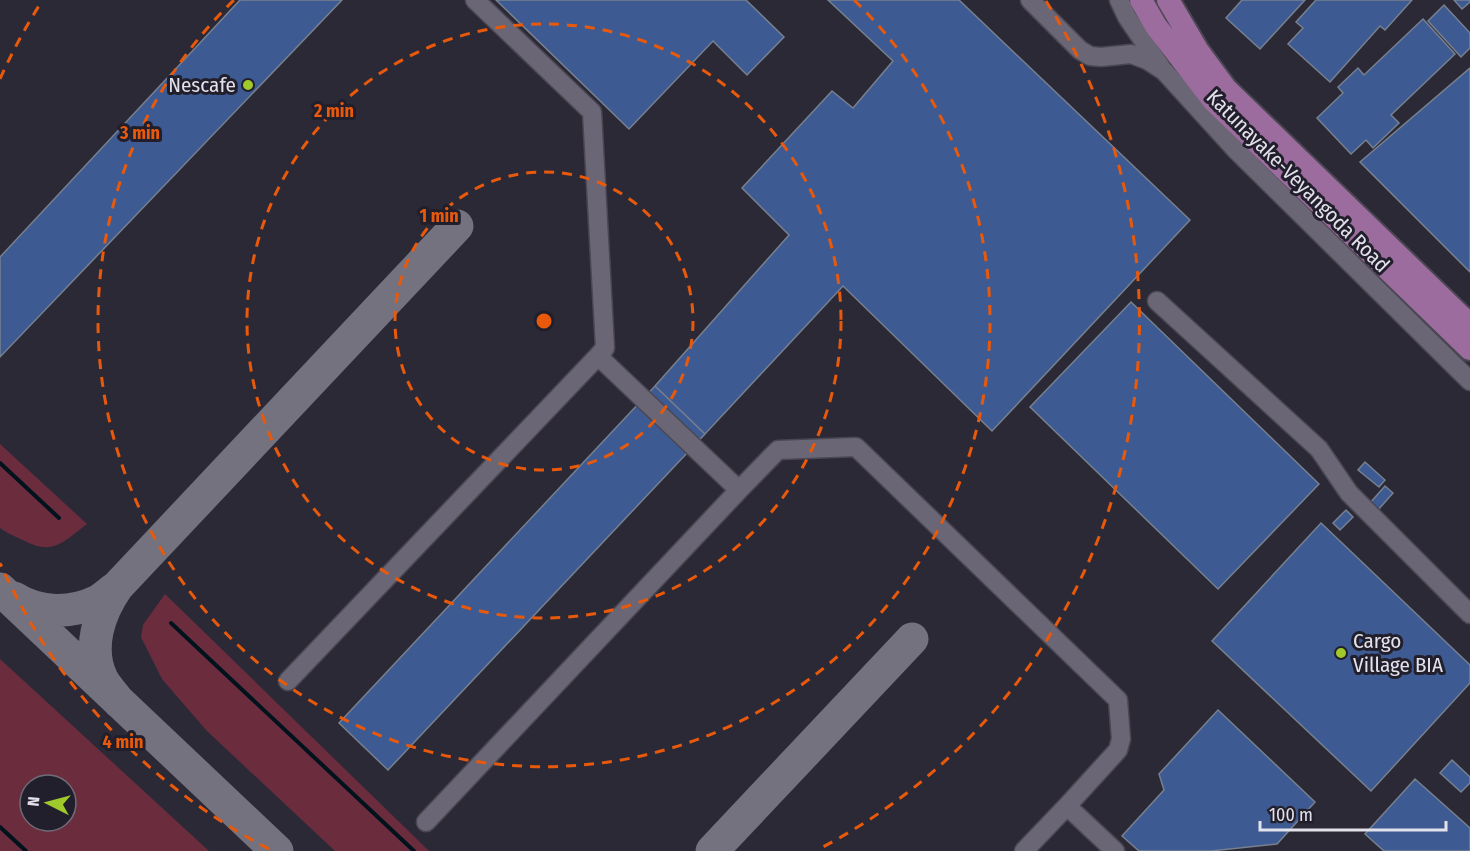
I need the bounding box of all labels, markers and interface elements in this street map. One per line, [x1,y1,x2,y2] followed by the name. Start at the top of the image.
[168,72,236,98] place label: Nescafe
[241,78,255,92] marker: Nescafe
[1201,84,1395,278] street label: Katunayake-Veyangoda Road
[313,100,354,122] text: 2 min
[119,122,160,144] text: 3 min
[419,205,459,227] text: 1 min
[534,311,554,331] centre of rings
[1353,628,1443,678] place label: Cargo Village BIA
[1334,646,1348,660] marker: Cargo Village BIA
[103,731,143,753] text: 4 min
[18,773,78,833] north arrow
[1260,794,1446,832] scale bar
[24,796,44,807] text: N
[1269,804,1313,826] text: 100 m

